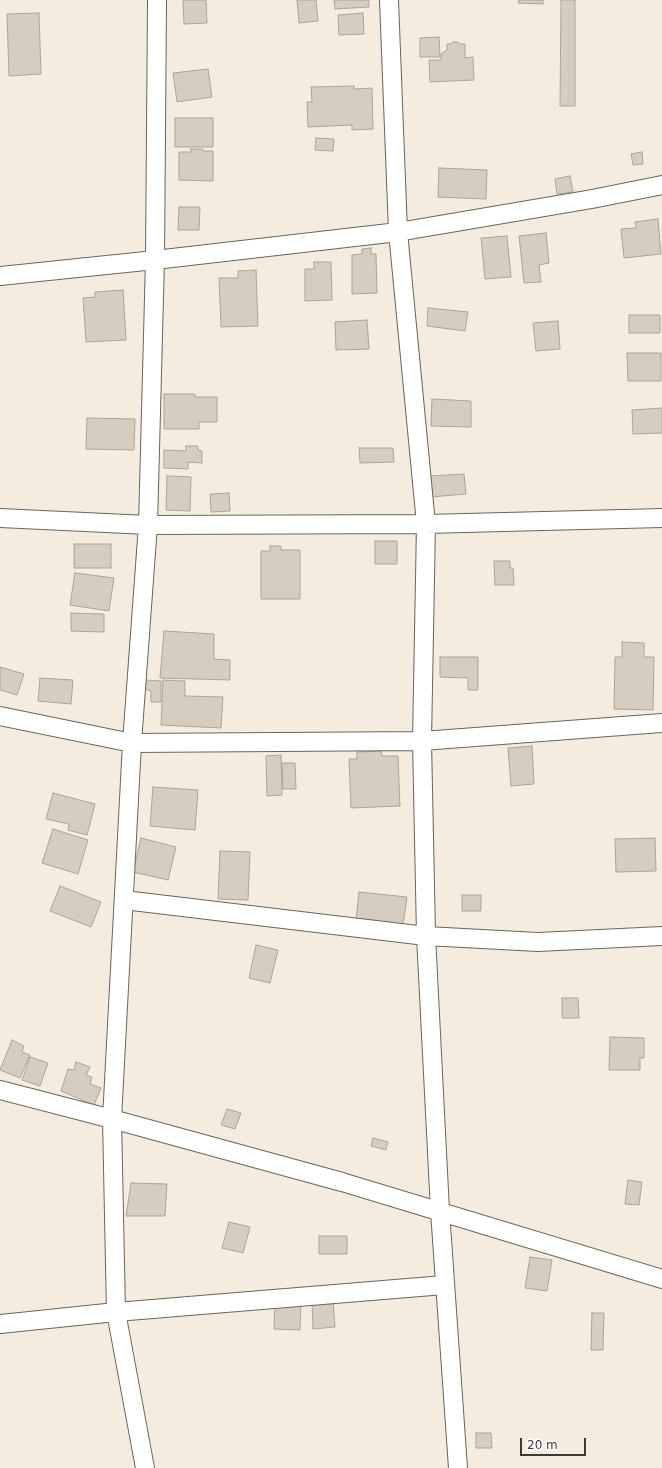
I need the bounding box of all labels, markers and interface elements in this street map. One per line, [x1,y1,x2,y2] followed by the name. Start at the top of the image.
[522,1430,588,1456] scale bar
[527,1438,558,1452] text: 20 m

